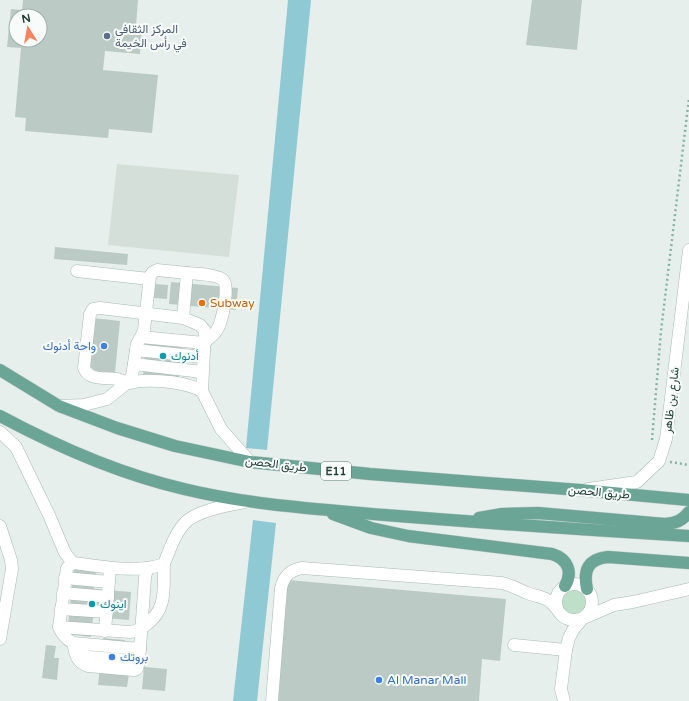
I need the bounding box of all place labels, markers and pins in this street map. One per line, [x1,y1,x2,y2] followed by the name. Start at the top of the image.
[115,22,187,53] place label: المركز الثقافي في رأس الخيمة
[102,31,112,41] marker: المركز الثقافي في رأس الخيمة
[210,296,255,310] place label: Subway
[197,298,207,308] marker: Subway
[43,339,96,354] place label: واحة أدنوك
[99,341,109,351] marker: واحة أدنوك
[171,349,199,364] place label: أدنوك
[158,351,168,361] marker: أدنوك
[100,597,126,612] place label: اينوك
[87,599,97,609] marker: اينوك
[120,650,148,665] place label: بروتك
[107,652,117,662] marker: بروتك
[387,673,466,687] place label: Al Manar Mall
[374,675,384,685] marker: Al Manar Mall

